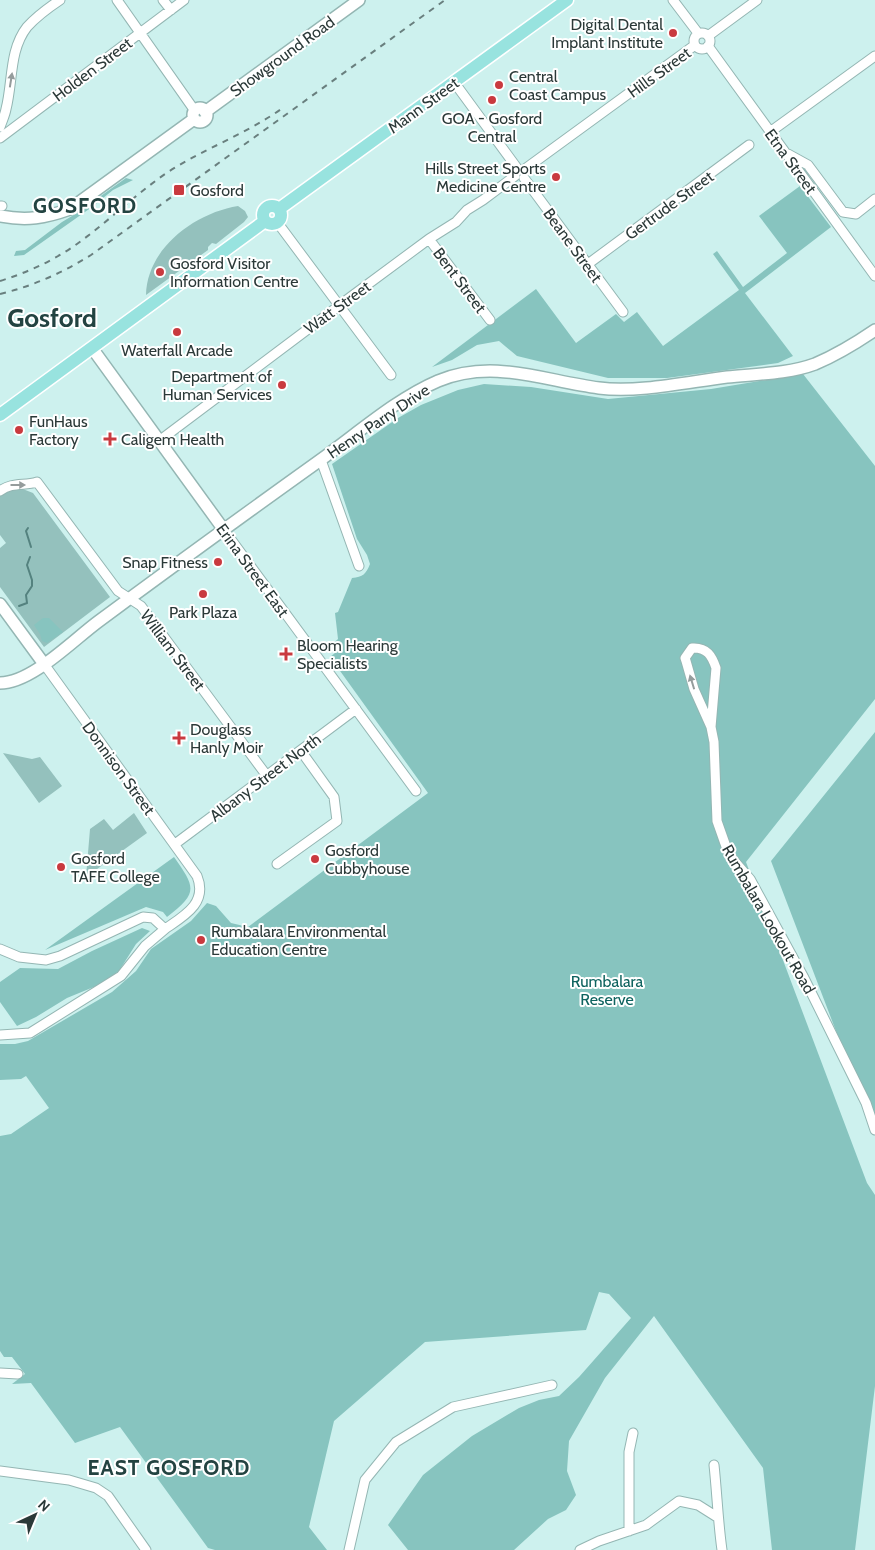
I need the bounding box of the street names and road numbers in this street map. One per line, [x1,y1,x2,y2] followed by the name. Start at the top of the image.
[226,12,338,101] street label: Showground Road
[49,33,136,105] street label: Holden Street
[624,43,695,102] street label: Hills Street
[384,73,463,138] street label: Mann Street
[761,125,821,198] street label: Etna Street
[621,167,718,244] street label: Gertrude Street
[539,204,606,287] street label: Beane Street
[429,244,491,317] street label: Bent Street
[300,277,375,338] street label: Watt Street
[324,380,433,463] street label: Henry Parry Drive
[212,520,293,621] street label: Erina Street East
[136,606,209,695] street label: William Street
[78,718,159,819] street label: Donnison Street
[206,729,325,825] street label: Albany Street North
[718,841,819,997] street label: Rumbalara Lookout Road

